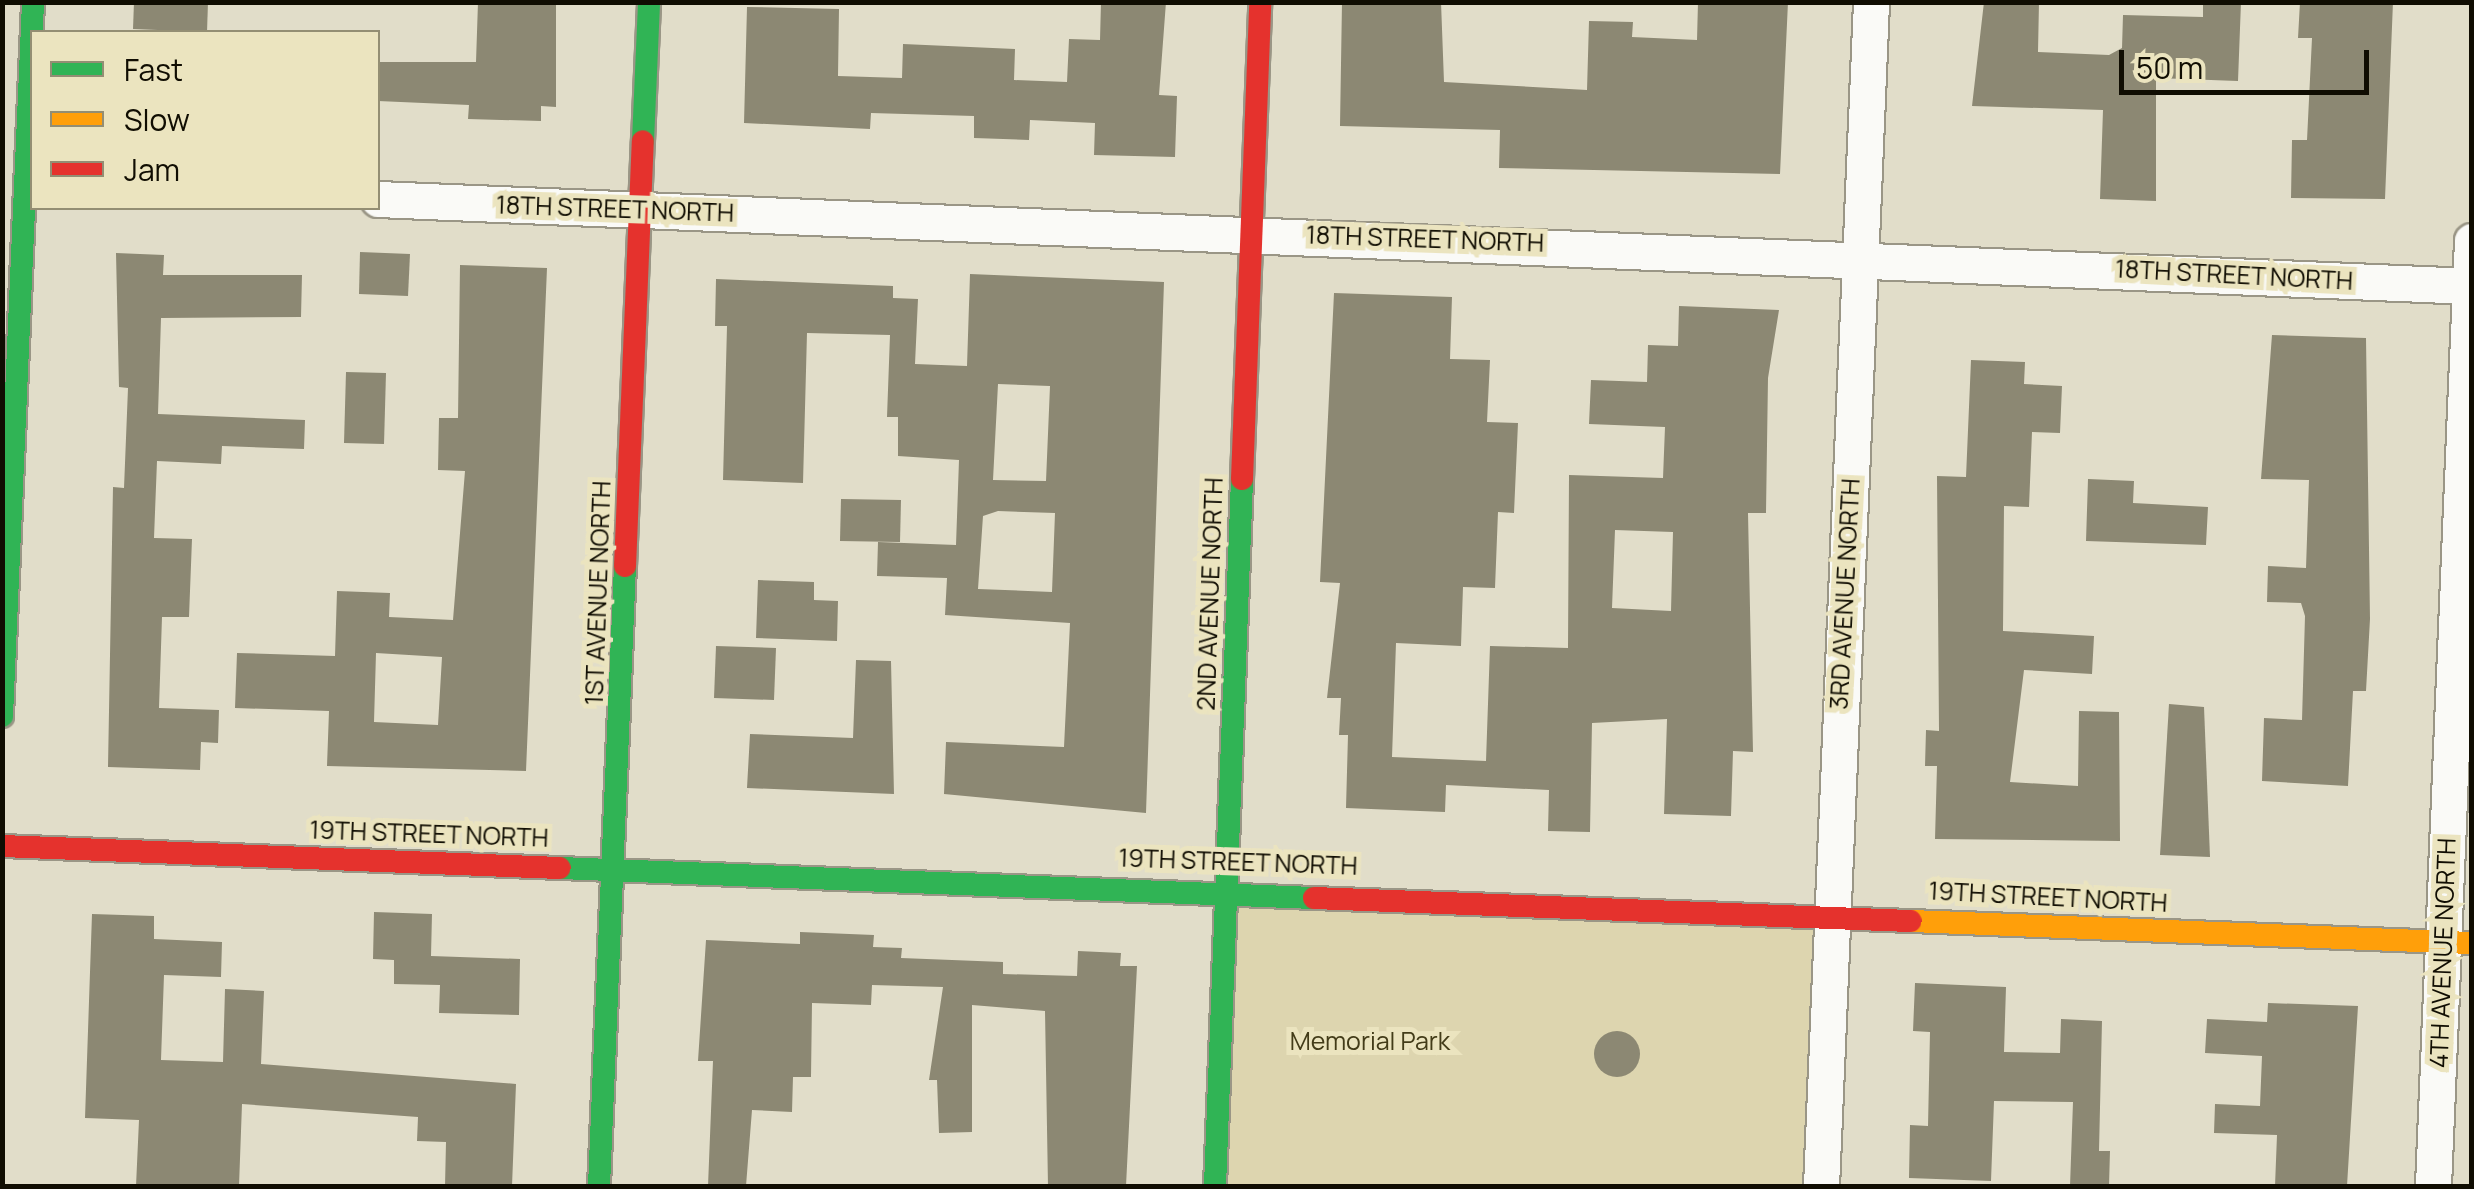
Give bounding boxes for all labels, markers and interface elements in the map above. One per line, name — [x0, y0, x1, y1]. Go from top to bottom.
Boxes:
legend — [30, 30, 380, 210]
scale bar — [2124, 30, 2374, 92]
text: 50 m — [2136, 47, 2203, 88]
text: Fast — [124, 49, 183, 90]
text: Slow — [124, 99, 190, 140]
text: Jam — [124, 149, 180, 190]
street label: 18TH STREET NORTH — [495, 190, 735, 228]
street label: 18TH STREET NORTH — [1305, 220, 1545, 258]
street label: 18TH STREET NORTH — [2114, 254, 2354, 296]
street label: 2ND AVENUE NORTH — [1191, 477, 1229, 711]
street label: 3RD AVENUE NORTH — [1824, 478, 1866, 710]
street label: 1ST AVENUE NORTH — [579, 480, 617, 706]
street label: 19TH STREET NORTH — [309, 815, 549, 853]
street label: 4TH AVENUE NORTH — [2424, 837, 2462, 1069]
street label: 19TH STREET NORTH — [1118, 843, 1358, 881]
street label: 19TH STREET NORTH — [1927, 876, 2169, 918]
park label: Memorial Park — [1290, 1026, 1450, 1056]

